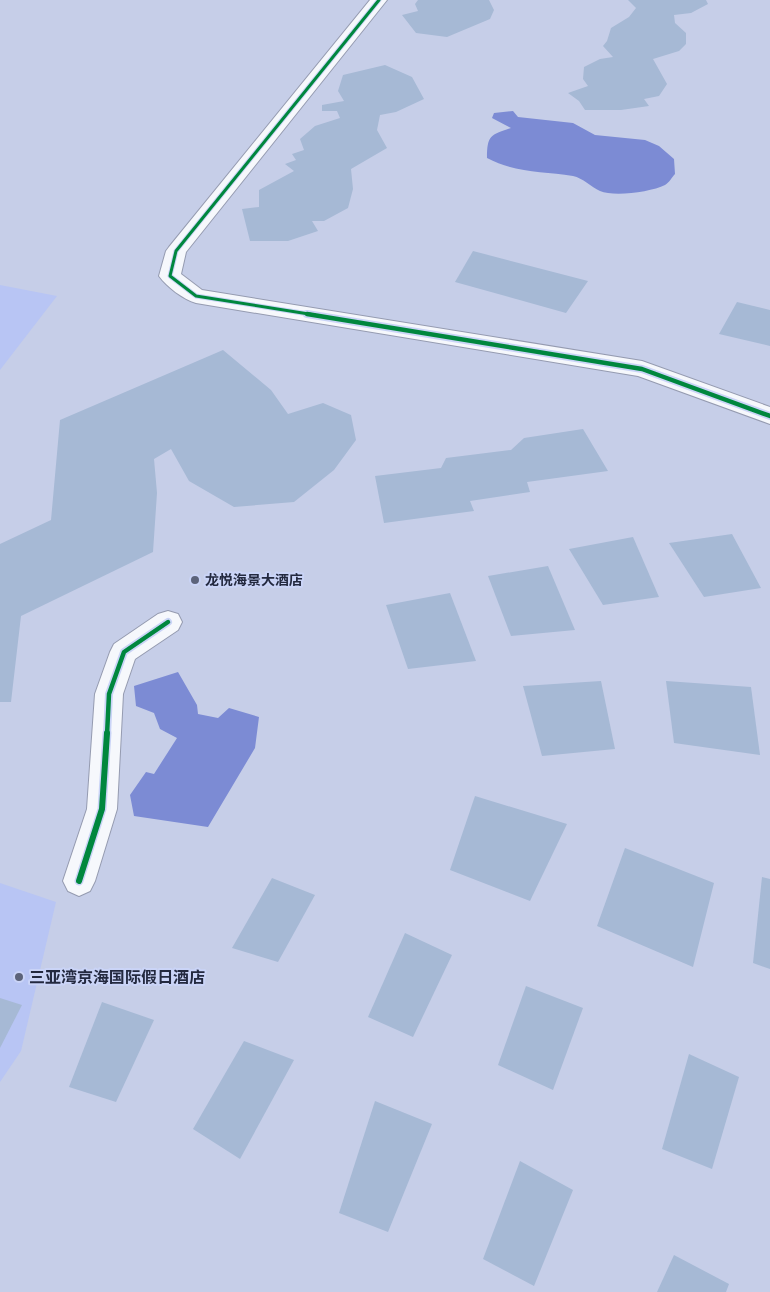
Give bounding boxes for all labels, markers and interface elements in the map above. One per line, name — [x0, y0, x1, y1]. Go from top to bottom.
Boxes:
place label: 龙悦海景大酒店 — [205, 572, 303, 589]
marker: 龙悦海景大酒店 — [189, 574, 201, 586]
place label: 三亚湾京海国际假日酒店 — [29, 968, 205, 987]
marker: 三亚湾京海国际假日酒店 — [13, 971, 25, 983]

